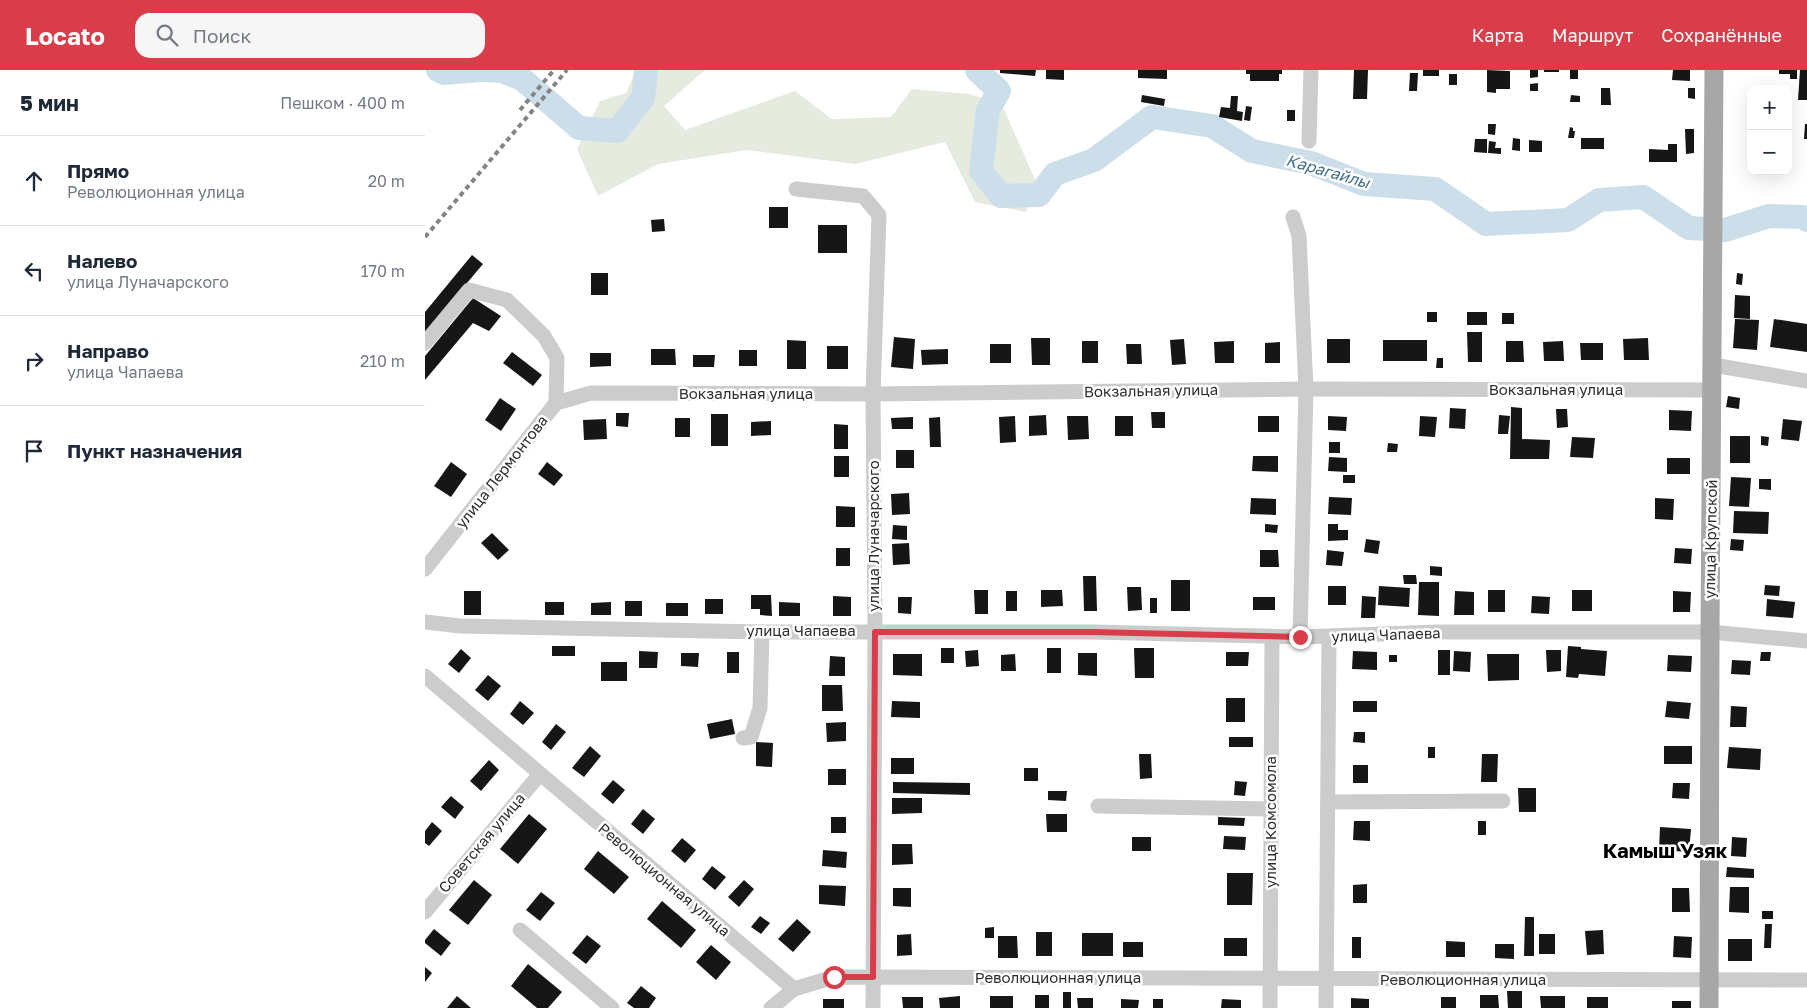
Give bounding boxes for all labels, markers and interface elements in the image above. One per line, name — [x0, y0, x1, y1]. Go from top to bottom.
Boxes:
search box — [135, 13, 485, 58]
text: Locato — [25, 21, 105, 50]
icon: search — [153, 21, 181, 49]
text: Поиск — [193, 24, 251, 47]
text: Карта — [1472, 24, 1524, 46]
text: Маршрут — [1552, 24, 1633, 46]
text: Сохранённые — [1661, 24, 1782, 46]
map controls — [1747, 85, 1792, 175]
button: + — [1747, 85, 1792, 130]
text: 5 мин — [20, 90, 79, 116]
text: Пешком · 400 m — [280, 93, 405, 113]
button: − — [1747, 130, 1792, 175]
water label: Карагайлы — [1284, 150, 1373, 193]
text: Прямо — [67, 159, 129, 182]
icon: ahead — [20, 167, 48, 195]
text: 20 m — [368, 171, 405, 191]
text: Революционная улица — [67, 182, 245, 202]
text: Налево — [67, 249, 137, 272]
icon: left — [20, 257, 48, 285]
text: 170 m — [361, 261, 405, 281]
text: улица Луначарского — [67, 272, 229, 292]
text: Направо — [67, 339, 149, 362]
icon: right — [20, 347, 48, 375]
text: 210 m — [360, 351, 405, 371]
text: улица Чапаева — [67, 362, 184, 382]
street label: Вокзальная улица — [1084, 380, 1218, 400]
street label: Вокзальная улица — [1489, 380, 1623, 398]
street label: Вокзальная улица — [679, 384, 813, 402]
street label: улица Лермонтова — [451, 411, 551, 531]
icon: arrive — [20, 437, 48, 465]
text: Пункт назначения — [67, 439, 242, 462]
street label: улица Луначарского — [864, 460, 882, 612]
street label: улица Крупской — [1700, 479, 1720, 599]
street label: улица Чапаева — [746, 621, 856, 639]
street label: улица Чапаева — [1331, 623, 1441, 645]
route end — [1289, 626, 1312, 649]
street label: улица Комсомола — [1261, 756, 1279, 888]
street label: Советская улица — [434, 789, 528, 896]
street label: Революционная улица — [595, 819, 734, 940]
district label: Камыш Узяк — [1603, 838, 1728, 862]
route start — [823, 966, 846, 989]
street label: Революционная улица — [975, 968, 1141, 986]
street label: Революционная улица — [1380, 970, 1546, 988]

